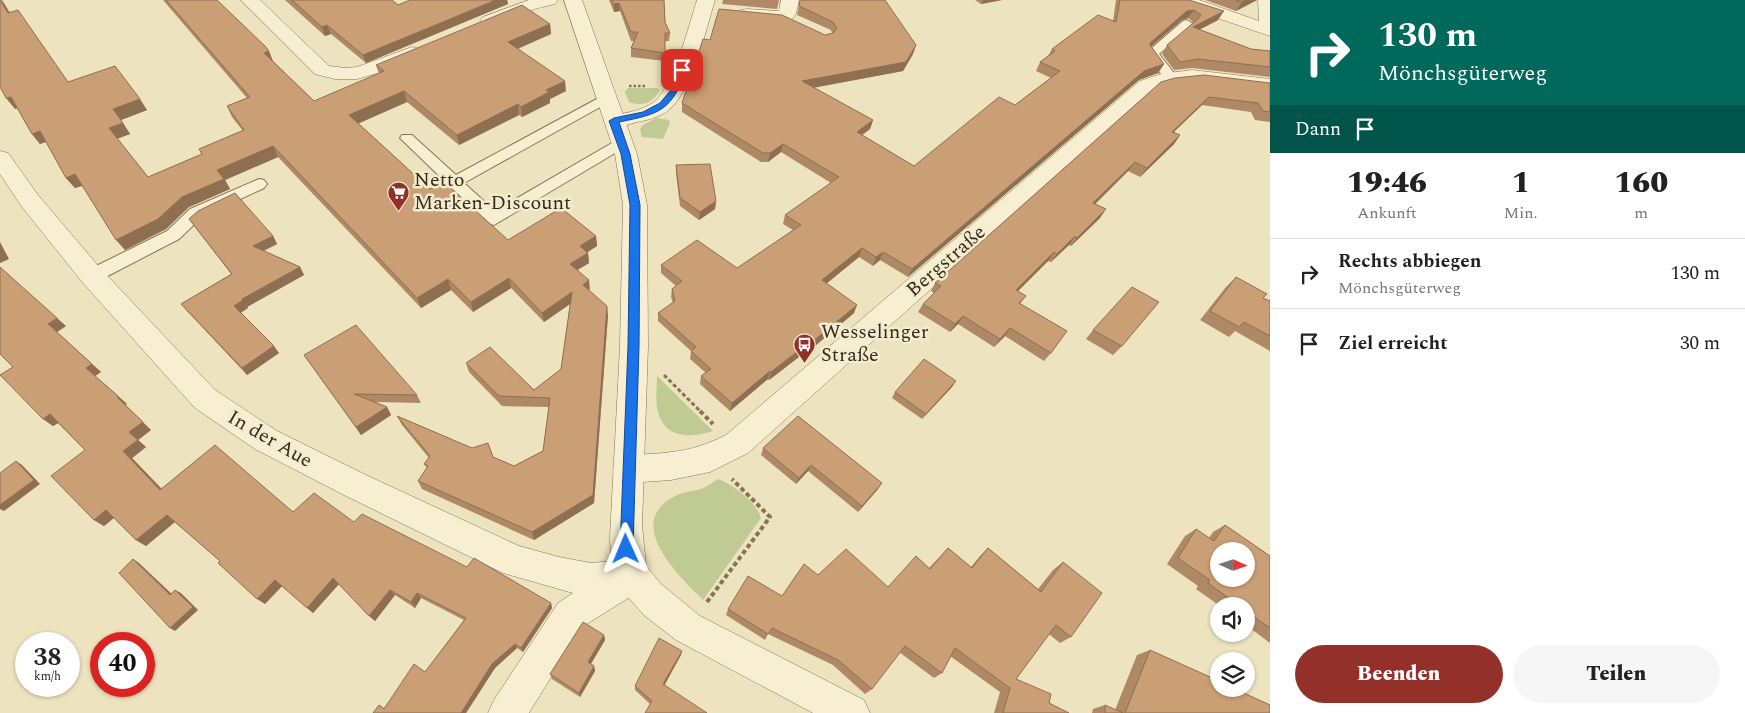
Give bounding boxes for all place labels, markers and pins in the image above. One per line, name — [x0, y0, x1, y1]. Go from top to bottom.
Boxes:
pin — [661, 49, 703, 91]
place label: Netto Marken-Discount — [414, 165, 571, 218]
supermarket icon: Netto Marken-Discount — [386, 180, 410, 211]
place label: Wesselinger Straße — [821, 317, 929, 370]
bus stop icon: Wesselinger Straße — [793, 332, 817, 363]

